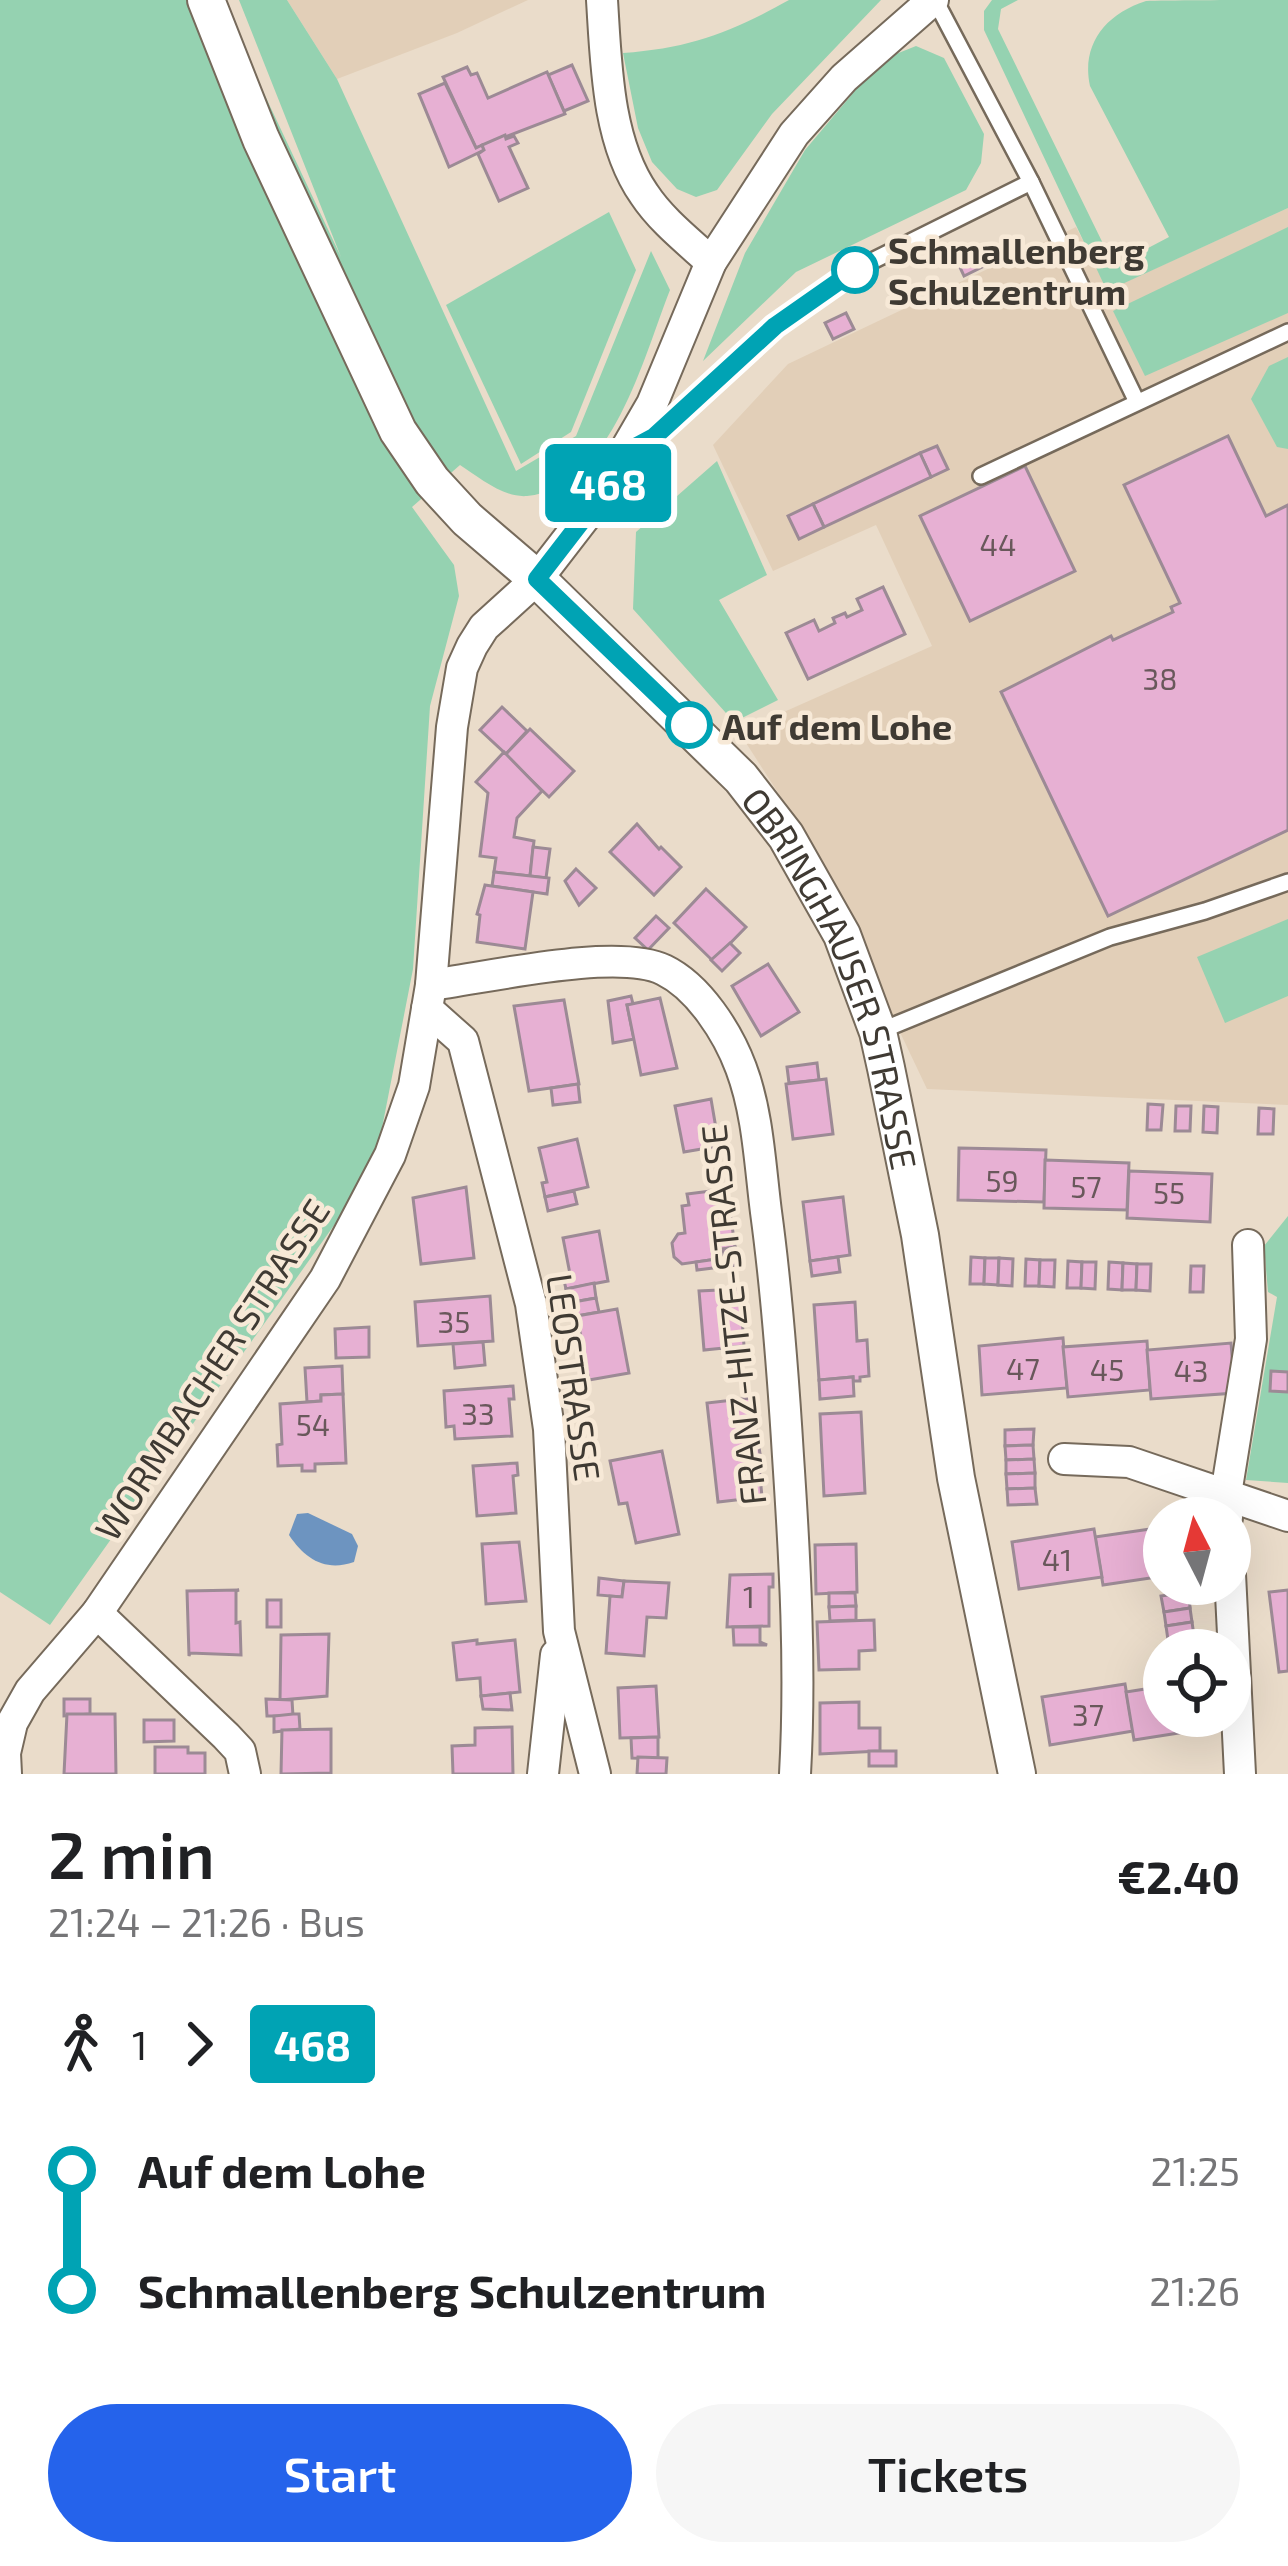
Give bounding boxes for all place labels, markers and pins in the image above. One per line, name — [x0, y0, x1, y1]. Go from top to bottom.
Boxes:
place label: Schmallenberg Schulzentrum — [888, 228, 1145, 312]
marker: Schmallenberg Schulzentrum — [833, 248, 877, 292]
marker: Auf dem Lohe — [667, 703, 711, 747]
place label: Auf dem Lohe — [722, 704, 952, 747]

